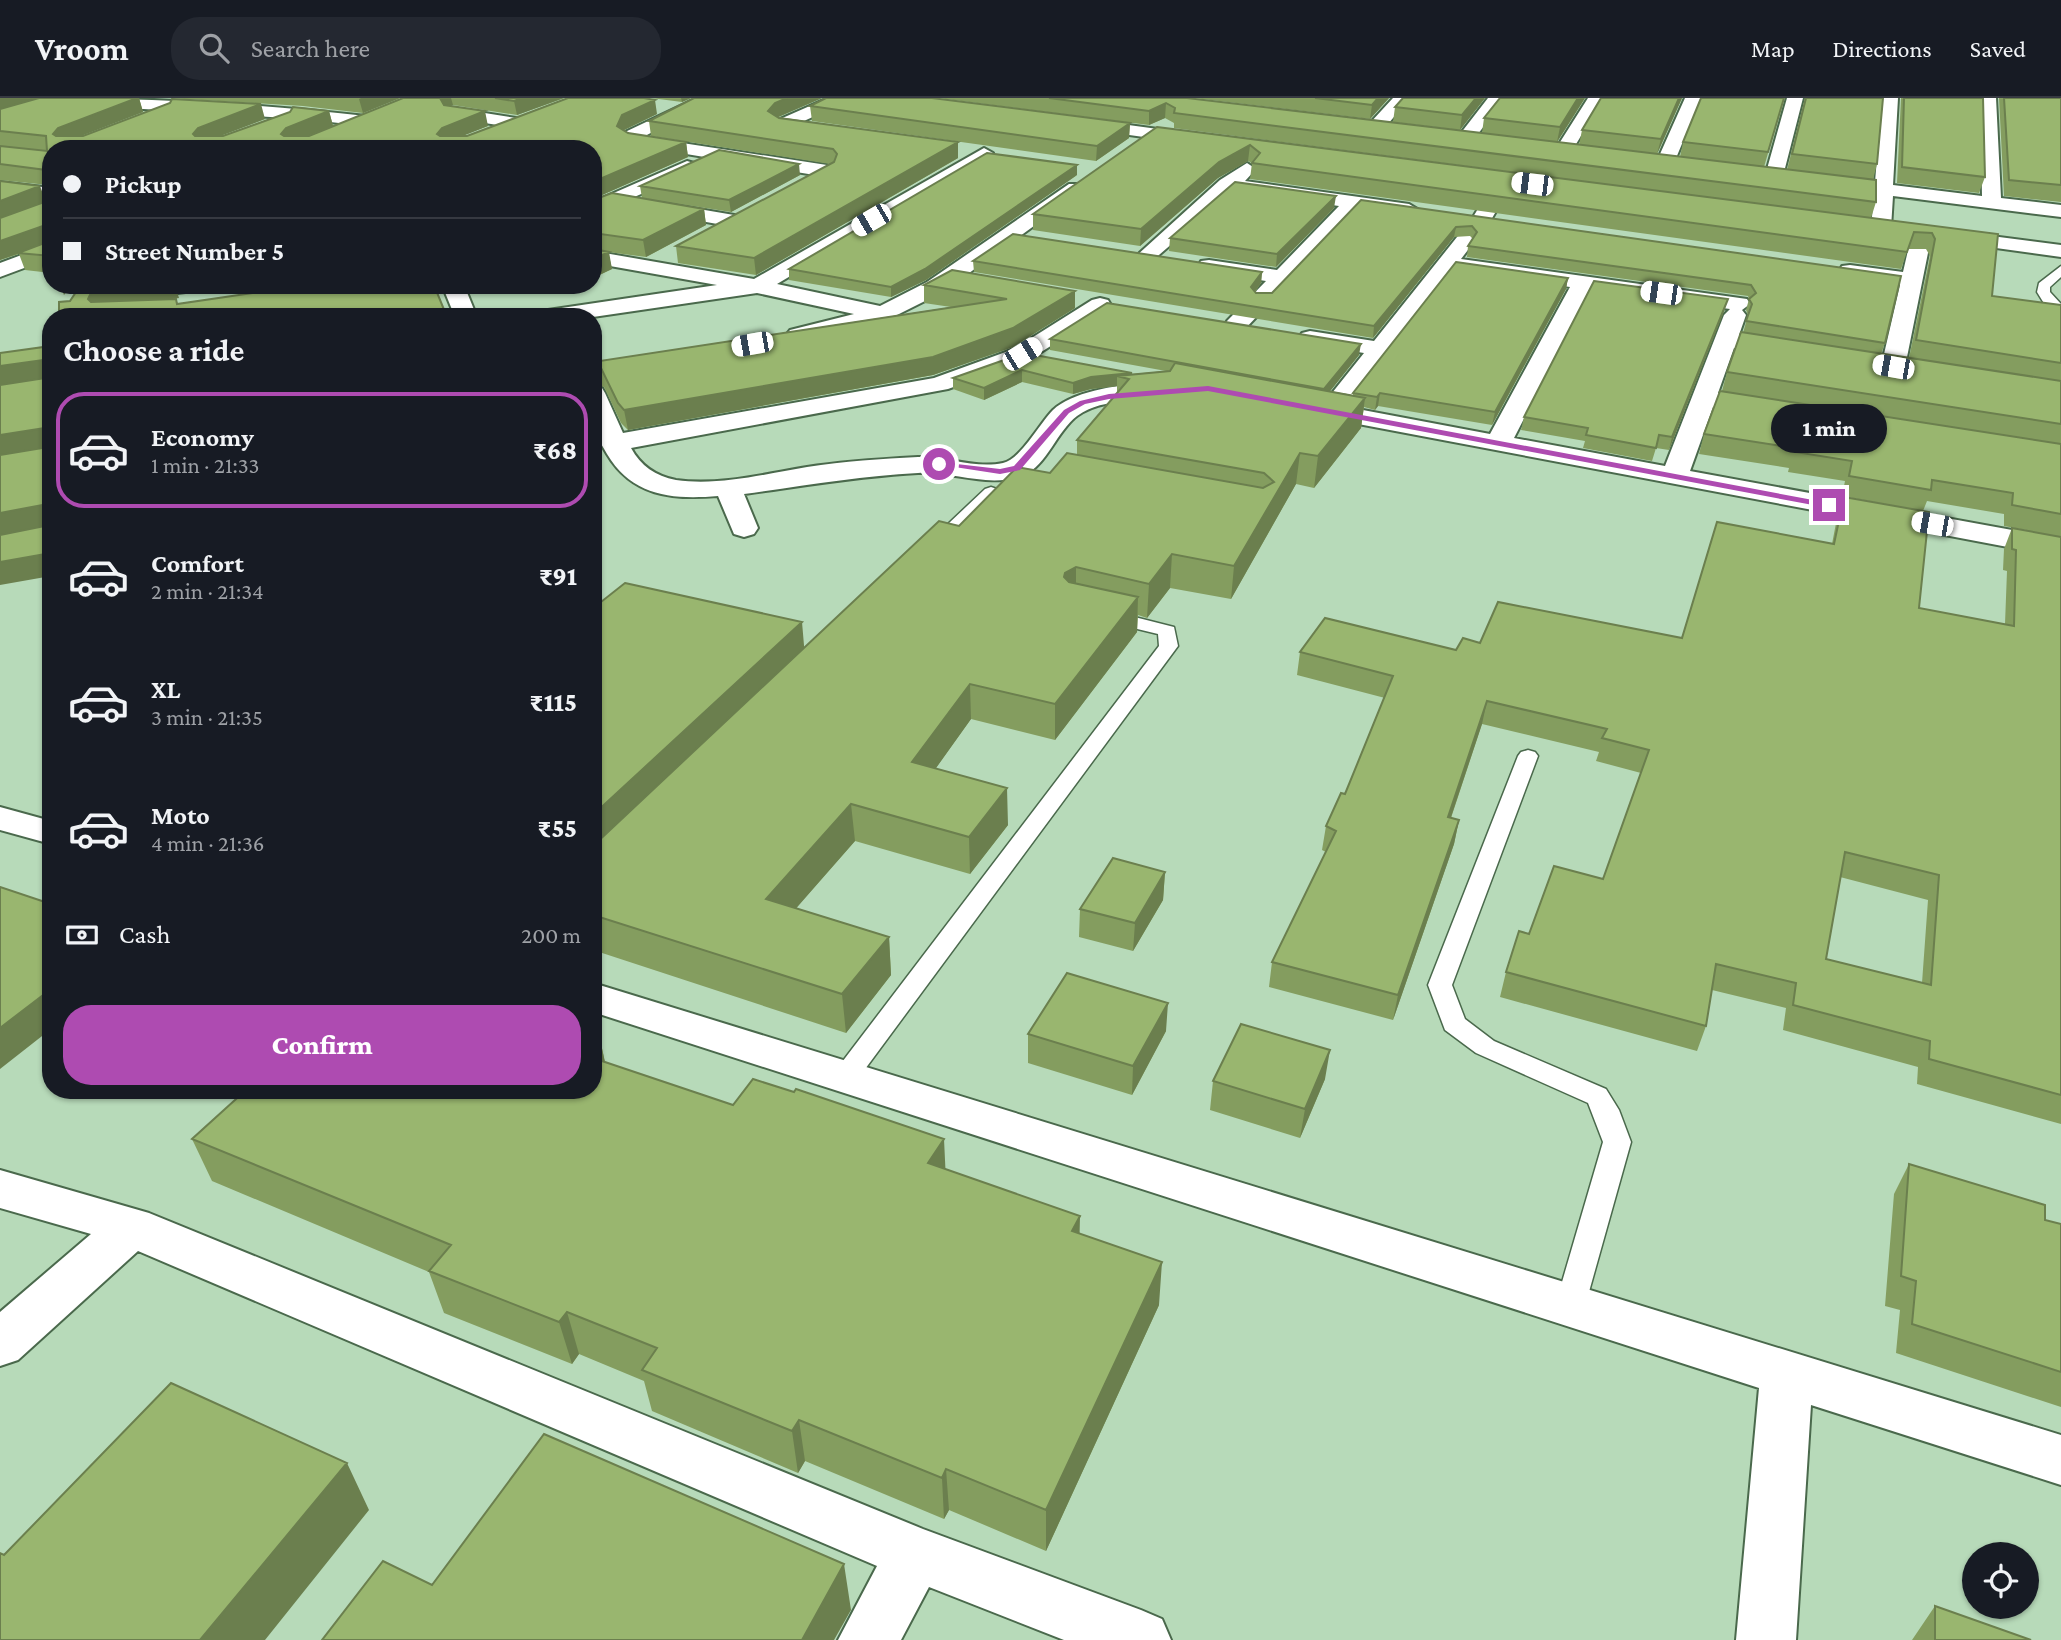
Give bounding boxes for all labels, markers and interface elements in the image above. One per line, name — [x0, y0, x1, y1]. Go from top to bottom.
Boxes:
search box — [171, 17, 661, 80]
icon: search — [195, 29, 233, 67]
text: Vroom — [35, 30, 129, 67]
text: Search here — [251, 34, 370, 63]
text: Map — [1751, 35, 1795, 62]
text: Directions — [1833, 35, 1932, 62]
text: Saved — [1970, 35, 2026, 62]
text: Pickup — [105, 170, 182, 199]
car — [1510, 171, 1555, 197]
car — [848, 200, 895, 240]
text: Street Number 5 — [105, 237, 284, 266]
car — [1639, 280, 1684, 306]
car — [730, 330, 775, 358]
text: Choose a ride — [63, 332, 244, 368]
car — [999, 334, 1046, 374]
car — [1871, 353, 1916, 381]
callout: 1 min — [1771, 404, 1887, 452]
text: 1 min — [1802, 415, 1856, 441]
icon: car — [67, 419, 130, 482]
text: Economy — [151, 423, 254, 452]
text: ₹68 — [533, 436, 577, 465]
route start — [923, 448, 955, 480]
text: 1 min · 21:33 — [151, 452, 260, 478]
route end — [1813, 489, 1845, 521]
car — [1910, 510, 1955, 538]
icon: car — [67, 545, 130, 608]
text: Comfort — [151, 549, 244, 578]
text: ₹91 — [539, 562, 577, 591]
text: 2 min · 21:34 — [151, 578, 264, 604]
icon: car — [67, 671, 130, 734]
text: XL — [151, 675, 180, 704]
text: ₹115 — [530, 688, 577, 717]
text: 3 min · 21:35 — [151, 704, 263, 730]
icon: car — [67, 797, 130, 860]
text: Moto — [151, 801, 210, 830]
text: ₹55 — [537, 814, 577, 843]
text: 4 min · 21:36 — [151, 830, 265, 856]
icon: cash — [63, 916, 101, 954]
text: Cash — [119, 920, 170, 949]
text: 200 m — [521, 922, 581, 948]
button: Confirm — [63, 1005, 581, 1085]
map controls — [1962, 1542, 2039, 1619]
button: locate — [1962, 1542, 2039, 1619]

